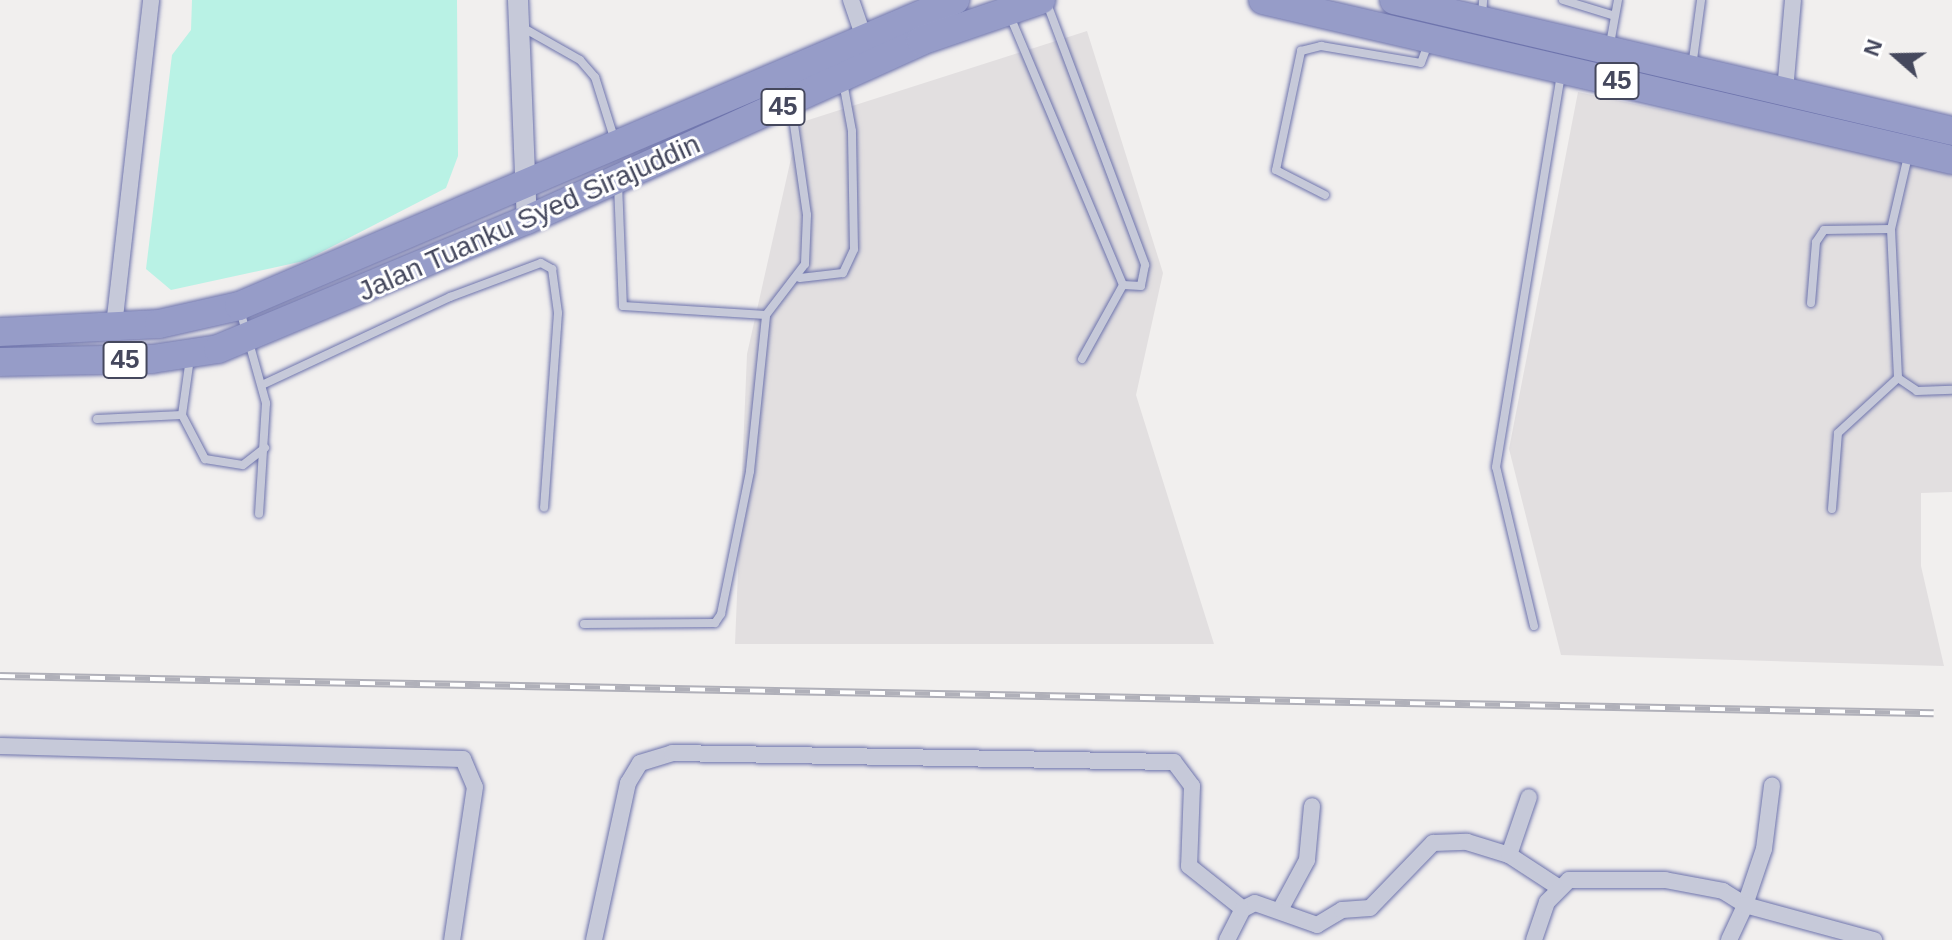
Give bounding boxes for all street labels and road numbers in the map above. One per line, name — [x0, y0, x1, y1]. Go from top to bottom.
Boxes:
road number: 45 — [1593, 59, 1641, 103]
road number: 45 — [759, 85, 807, 129]
street label: Jalan Tuanku Syed Sirajuddin — [353, 127, 705, 309]
road number: 45 — [101, 338, 149, 382]

